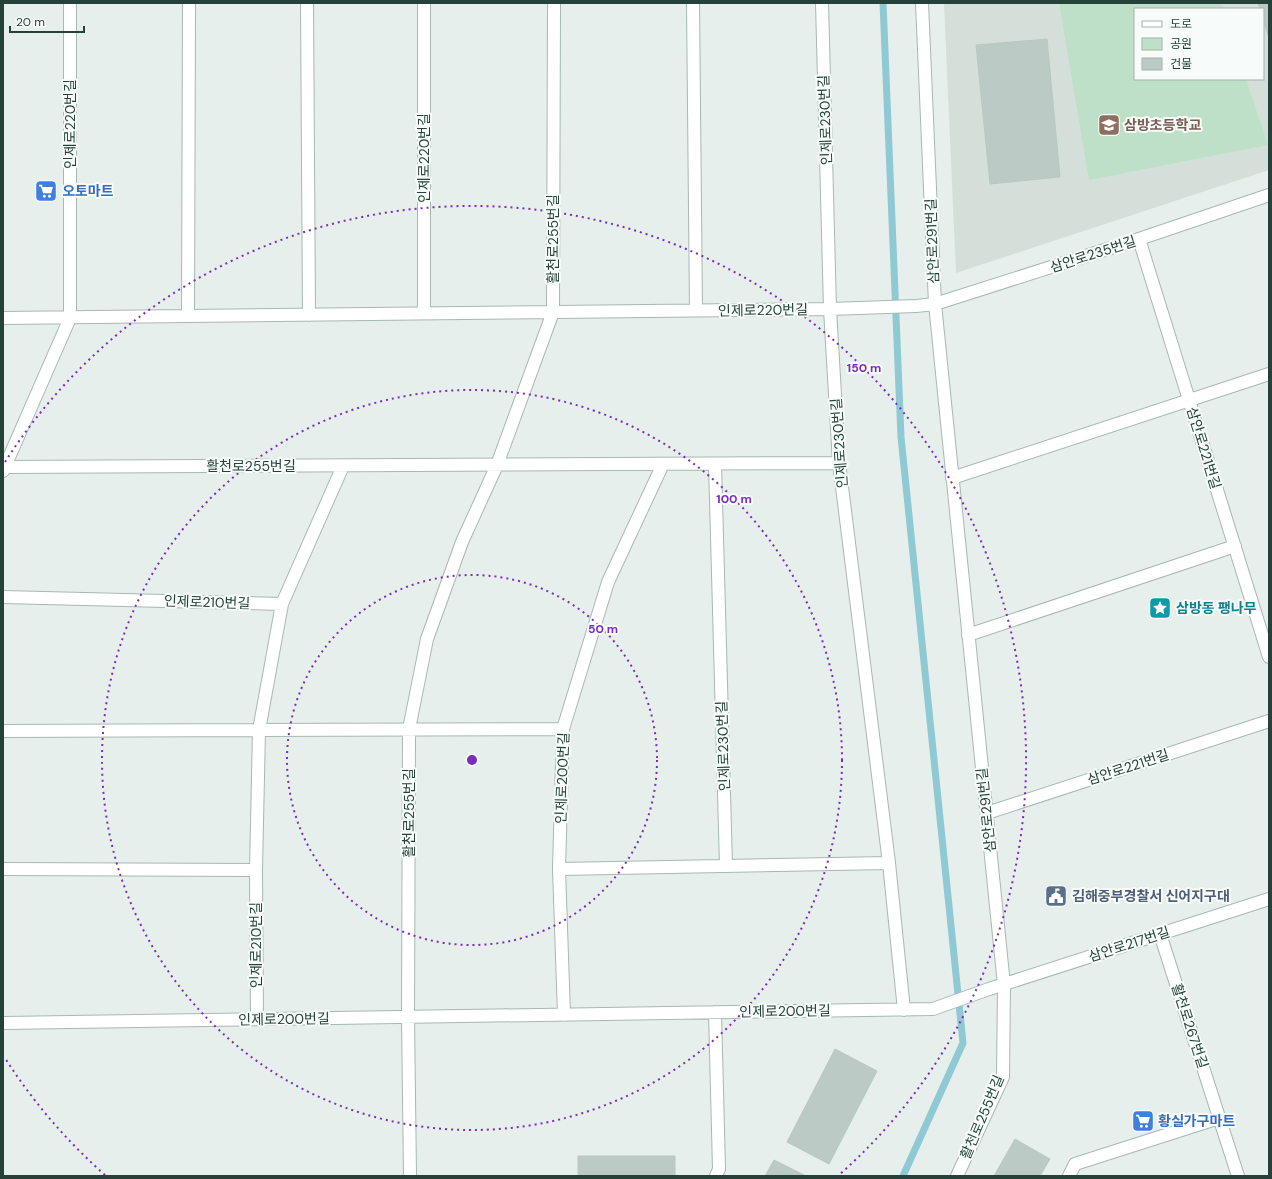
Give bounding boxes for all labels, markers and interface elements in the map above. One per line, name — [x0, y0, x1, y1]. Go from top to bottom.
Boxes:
scale bar — [10, 8, 84, 34]
legend — [1134, 8, 1264, 80]
text: 20 m — [16, 14, 45, 30]
text: 도로 — [1170, 16, 1192, 32]
text: 공원 — [1170, 36, 1192, 52]
text: 건물 — [1170, 56, 1192, 72]
street label: 인제로230번길 — [814, 75, 836, 165]
street label: 인제로220번길 — [61, 79, 79, 169]
school or university icon: 삼방초등학교 — [1096, 112, 1122, 138]
street label: 인제로220번길 — [415, 113, 433, 203]
place label: 삼방초등학교 — [1124, 116, 1201, 134]
supermarket icon: 오토마트 — [33, 178, 59, 204]
place label: 오토마트 — [62, 182, 114, 200]
street label: 활천로255번길 — [544, 194, 562, 284]
street label: 삼안로291번길 — [922, 198, 942, 284]
street label: 삼안로235번길 — [1048, 232, 1138, 276]
street label: 인제로220번길 — [718, 300, 808, 320]
text: 150 m — [847, 360, 881, 376]
street label: 인제로230번길 — [827, 397, 851, 489]
street label: 삼안로221번길 — [1183, 405, 1225, 491]
street label: 활천로255번길 — [206, 457, 296, 475]
text: 100 m — [716, 491, 752, 507]
street label: 인제로210번길 — [164, 591, 250, 613]
place icon: 삼방동 팽나무 — [1147, 595, 1173, 621]
place label: 삼방동 팽나무 — [1176, 599, 1257, 617]
text: 50 m — [588, 621, 618, 637]
street label: 인제로230번길 — [712, 701, 734, 791]
street label: 인제로200번길 — [551, 732, 573, 824]
street label: 삼안로221번길 — [1085, 745, 1171, 789]
centre of rings — [465, 753, 479, 767]
street label: 삼안로291번길 — [973, 767, 999, 853]
street label: 활천로255번길 — [400, 768, 418, 858]
public building icon: 김해중부경찰서 신어지구대 — [1043, 883, 1069, 909]
place label: 김해중부경찰서 신어지구대 — [1072, 887, 1230, 905]
street label: 인제로210번길 — [247, 902, 265, 988]
street label: 삼안로217번길 — [1086, 922, 1172, 966]
street label: 활천로267번길 — [1168, 981, 1212, 1071]
street label: 인제로200번길 — [739, 1001, 831, 1021]
street label: 인제로200번길 — [238, 1009, 330, 1029]
street label: 활천로255번길 — [956, 1072, 1008, 1162]
supermarket icon: 황실가구마트 — [1130, 1108, 1156, 1134]
place label: 황실가구마트 — [1158, 1112, 1235, 1130]

